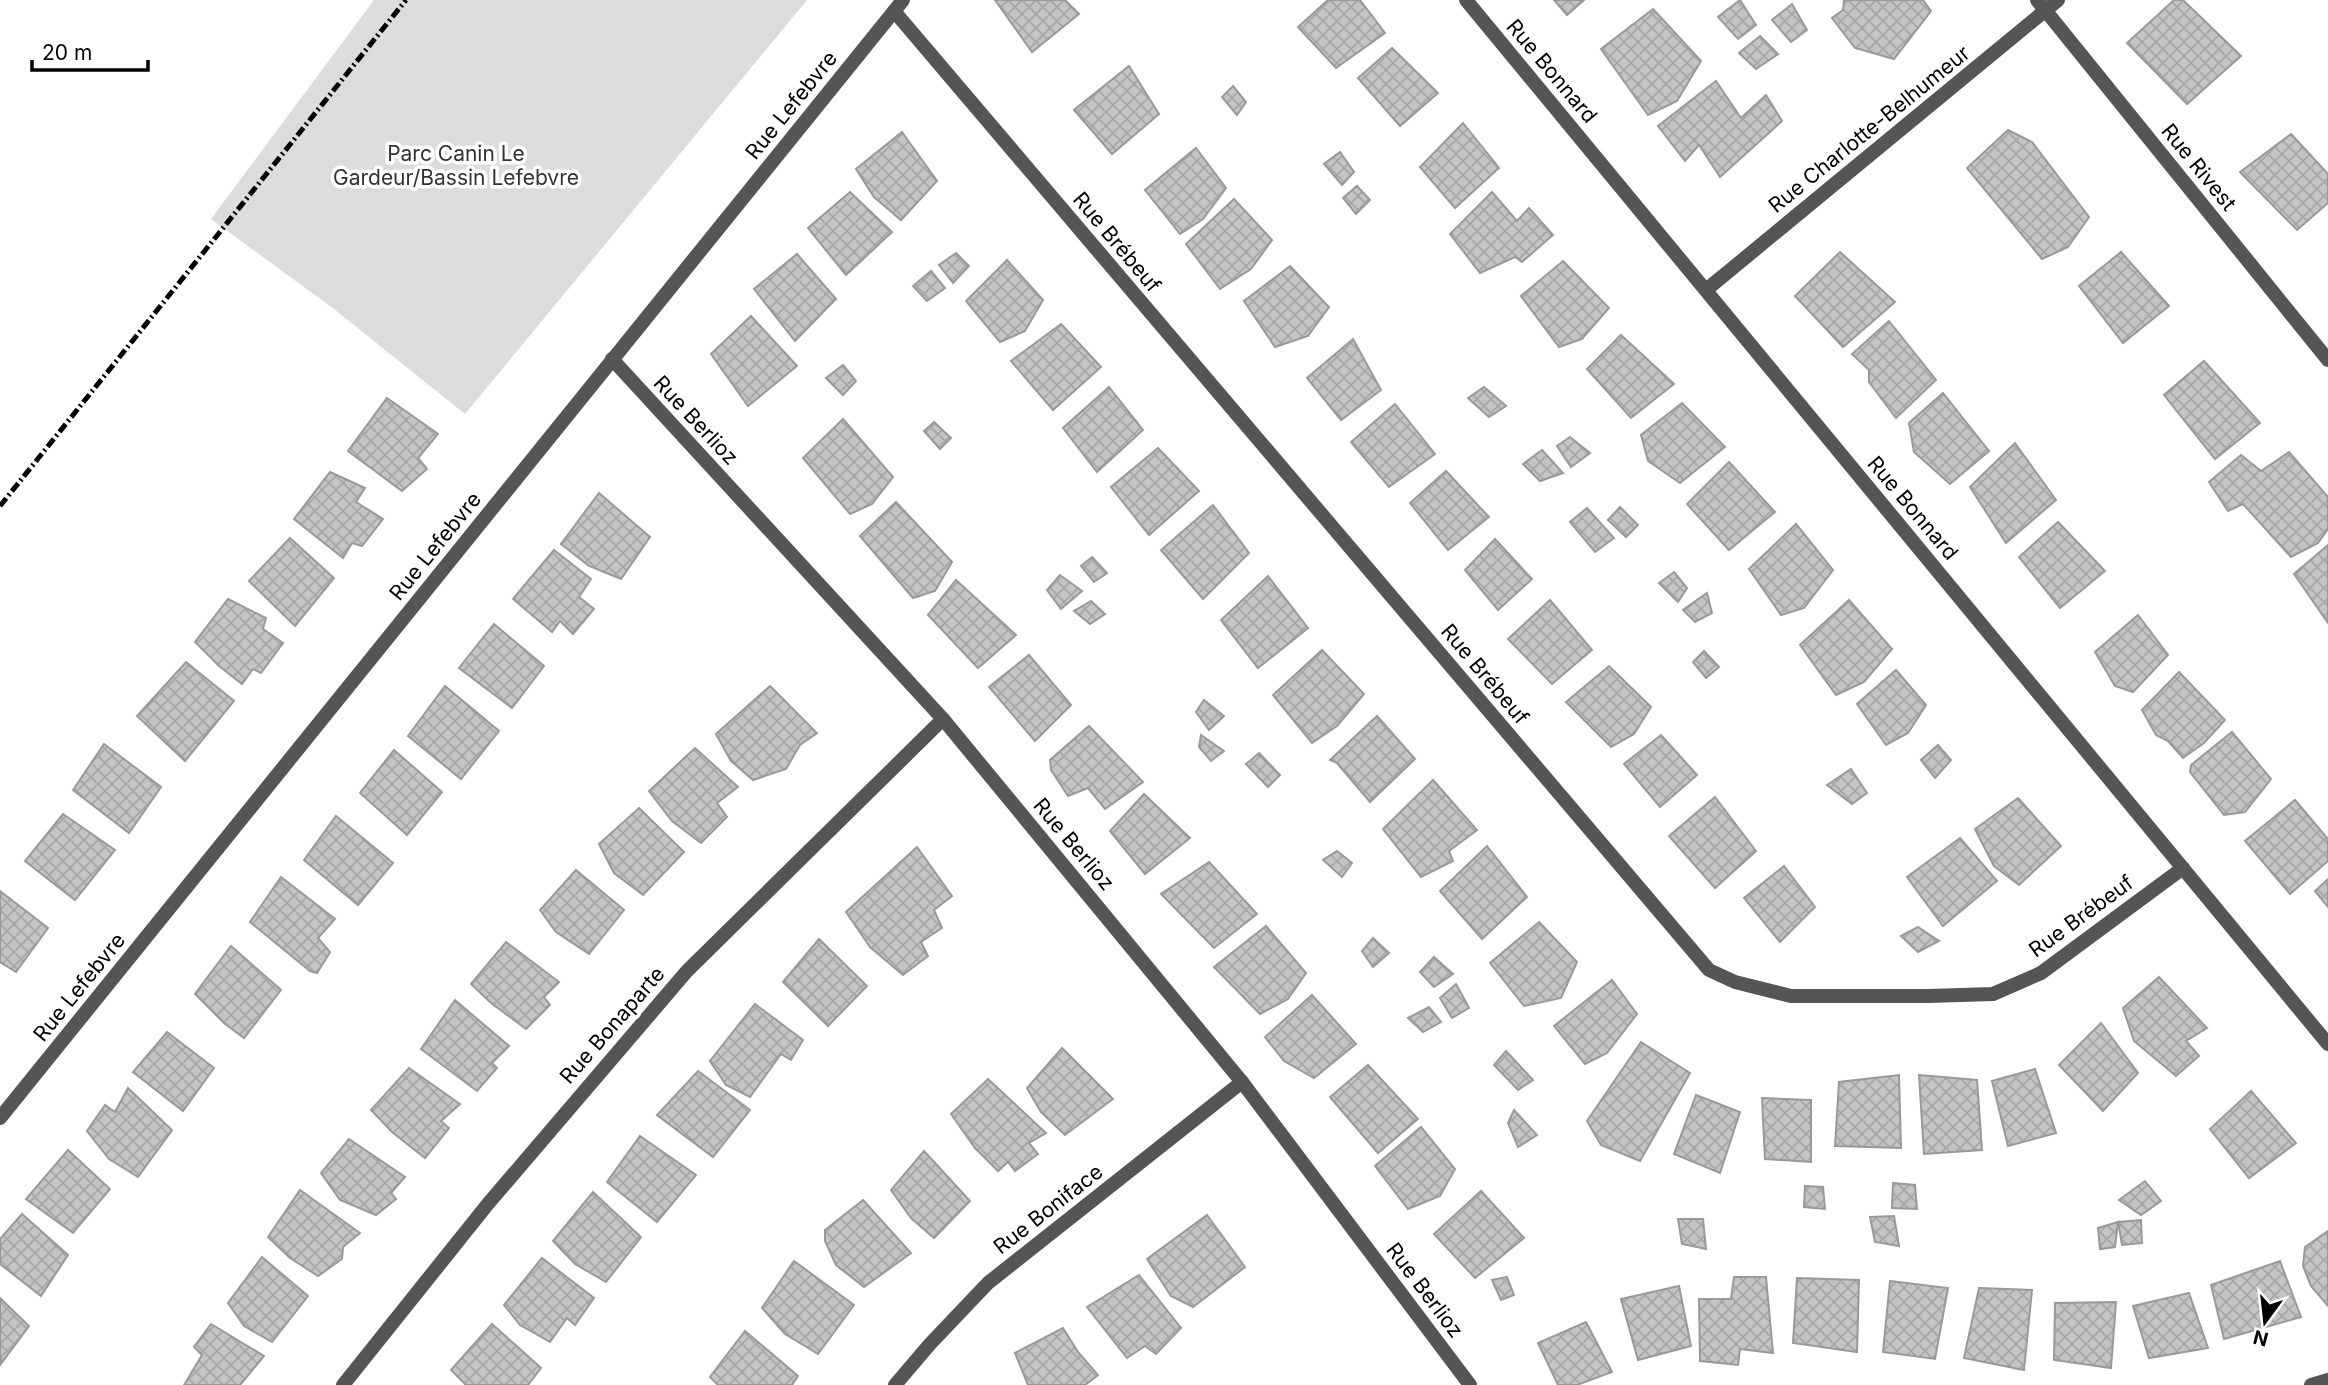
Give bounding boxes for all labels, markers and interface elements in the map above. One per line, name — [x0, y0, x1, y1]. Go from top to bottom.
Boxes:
street label: Rue Bonnard — [1501, 14, 1603, 128]
scale bar — [32, 28, 147, 72]
text: 20 m — [42, 40, 92, 65]
street label: Rue Charlotte-Belhumeur — [1763, 40, 1975, 218]
street label: Rue Lefebvre — [740, 46, 842, 164]
street label: Rue Rivest — [2156, 119, 2242, 215]
park label: Parc Canin Le Gardeur/Bassin Lefebvre — [333, 141, 579, 190]
street label: Rue Brébeuf — [1068, 187, 1166, 297]
street label: Rue Berlioz — [649, 370, 743, 470]
street label: Rue Bonnard — [1862, 451, 1964, 565]
street label: Rue Lefebvre — [384, 487, 486, 605]
street label: Rue Brébeuf — [1436, 619, 1534, 729]
street label: Rue Berlioz — [1028, 793, 1120, 895]
street label: Rue Brébeuf — [2024, 870, 2138, 962]
street label: Rue Lefebvre — [28, 928, 130, 1046]
street label: Rue Bonaparte — [554, 961, 670, 1089]
street label: Rue Boniface — [989, 1159, 1107, 1259]
street label: Rue Berlioz — [1381, 1238, 1469, 1342]
north arrow — [2230, 1287, 2300, 1357]
text: N — [2251, 1325, 2271, 1351]

